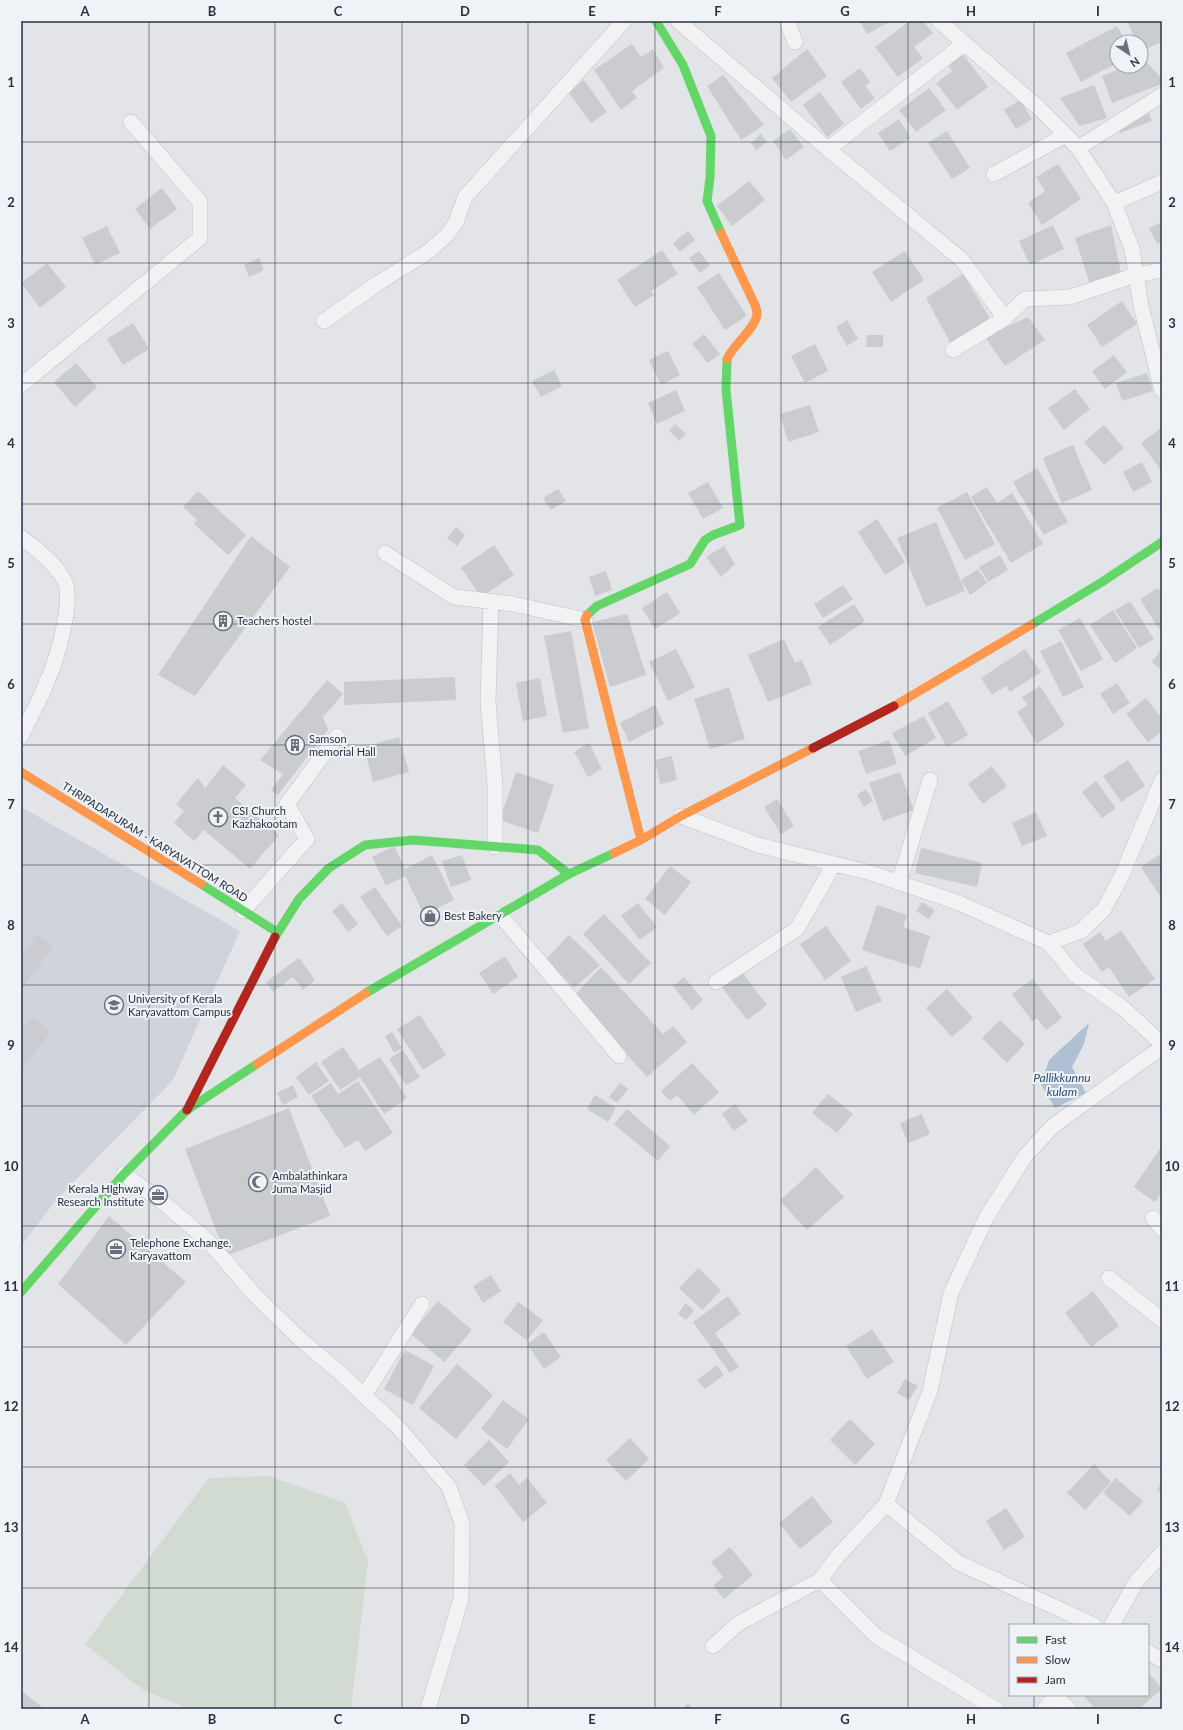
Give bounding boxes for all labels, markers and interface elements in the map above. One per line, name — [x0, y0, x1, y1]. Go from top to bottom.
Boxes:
text: A — [79, 3, 90, 19]
text: B — [208, 3, 217, 19]
text: C — [334, 3, 343, 19]
text: D — [460, 3, 470, 19]
text: E — [588, 3, 596, 19]
text: F — [714, 3, 722, 19]
text: G — [840, 3, 850, 19]
text: H — [966, 3, 976, 19]
text: I — [1096, 3, 1100, 19]
north arrow — [1109, 34, 1149, 74]
text: N — [1128, 55, 1142, 70]
text: 1 — [7, 74, 15, 90]
text: 1 — [1168, 74, 1176, 90]
text: 2 — [7, 194, 15, 210]
text: 2 — [1168, 194, 1176, 210]
text: 3 — [7, 315, 15, 331]
text: 3 — [1168, 315, 1176, 331]
text: 4 — [7, 435, 15, 451]
text: 4 — [1168, 435, 1176, 451]
text: 5 — [7, 555, 15, 571]
text: 5 — [1168, 555, 1176, 571]
building icon: Teachers hostel — [212, 610, 234, 632]
place label: Teachers hostel — [237, 614, 312, 627]
text: 6 — [7, 676, 15, 692]
text: 6 — [1168, 676, 1176, 692]
place label: Samson memorial Hall — [309, 732, 376, 758]
building icon: Samson memorial Hall — [284, 734, 306, 756]
street label: THRIPADAPURAM - KARYAVATTOM ROAD — [60, 779, 250, 904]
text: 7 — [7, 796, 15, 812]
text: 7 — [1168, 796, 1176, 812]
place label: CSI Church Kazhakootam — [232, 804, 297, 830]
church icon: CSI Church Kazhakootam — [207, 806, 229, 828]
shop icon: Best Bakery — [419, 905, 441, 927]
place label: Best Bakery — [444, 909, 502, 922]
text: 8 — [7, 917, 15, 933]
text: 8 — [1168, 917, 1176, 933]
place label: University of Kerala Karyavattom Campus — [128, 992, 231, 1018]
school or university icon: University of Kerala Karyavattom Campus — [103, 994, 125, 1016]
text: 9 — [7, 1037, 15, 1053]
text: 9 — [1168, 1037, 1176, 1053]
water label: Pallikkunnu kulam — [1033, 1070, 1091, 1099]
text: 10 — [3, 1158, 19, 1174]
text: 10 — [1164, 1158, 1180, 1174]
place label: Ambalathinkara Juma Masjid — [272, 1169, 347, 1195]
mosque icon: Ambalathinkara Juma Masjid — [247, 1171, 269, 1193]
place label: Kerala HIghway Research Institute — [57, 1182, 144, 1208]
office icon: Kerala HIghway Research Institute — [147, 1184, 169, 1206]
place label: Telephone Exchange, Karyavattom — [130, 1236, 231, 1262]
office icon: Telephone Exchange, Karyavattom — [105, 1238, 127, 1260]
text: 11 — [3, 1278, 19, 1294]
text: 11 — [1164, 1278, 1180, 1294]
text: 12 — [3, 1398, 19, 1414]
text: 12 — [1164, 1398, 1180, 1414]
text: 13 — [3, 1519, 19, 1535]
text: 13 — [1164, 1519, 1180, 1535]
legend — [1009, 1624, 1149, 1696]
text: Fast — [1045, 1632, 1067, 1647]
text: 14 — [3, 1639, 19, 1655]
text: 14 — [1164, 1639, 1180, 1655]
text: Slow — [1045, 1652, 1071, 1667]
text: Jam — [1045, 1672, 1066, 1687]
text: A — [79, 1711, 90, 1727]
text: B — [208, 1711, 217, 1727]
text: C — [334, 1711, 343, 1727]
text: D — [460, 1711, 470, 1727]
text: E — [588, 1711, 596, 1727]
text: F — [714, 1711, 722, 1727]
text: G — [840, 1711, 850, 1727]
text: H — [966, 1711, 976, 1727]
text: I — [1096, 1711, 1100, 1727]

